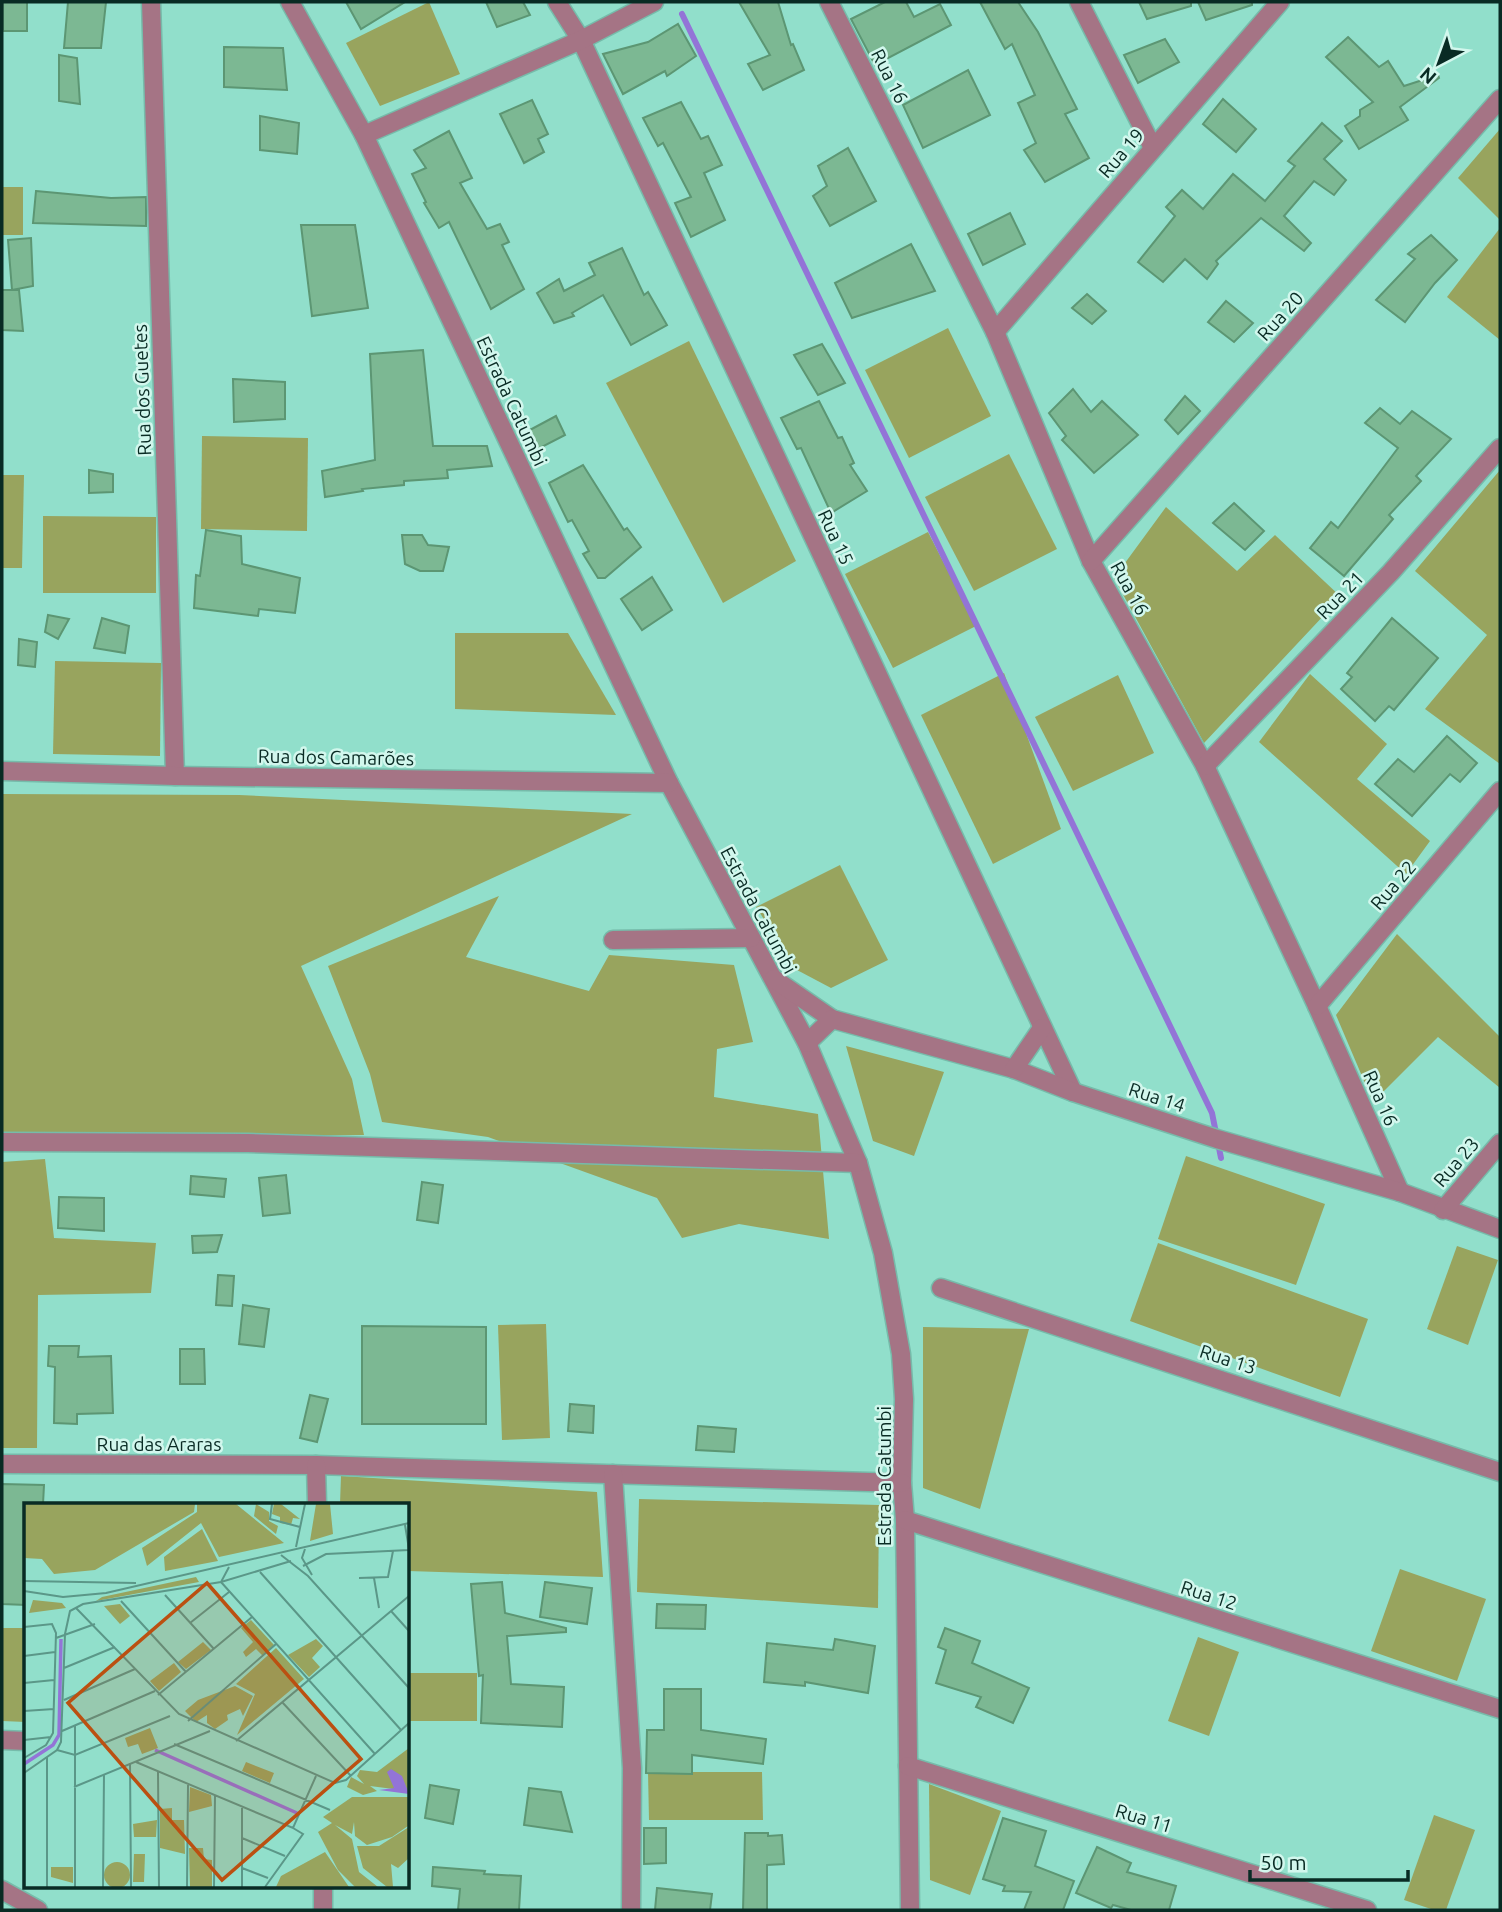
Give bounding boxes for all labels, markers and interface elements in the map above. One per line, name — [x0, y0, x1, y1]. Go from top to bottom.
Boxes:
north arrow — [1404, 28, 1474, 98]
street label: Rua 16 — [867, 45, 913, 107]
text: N — [1415, 63, 1440, 89]
street label: Rua 19 — [1094, 124, 1148, 182]
street label: Rua 20 — [1252, 287, 1308, 345]
street label: Rua dos Guetes — [129, 324, 155, 456]
street label: Estrada Catumbi — [472, 333, 552, 469]
street label: Rua 15 — [814, 506, 858, 568]
street label: Rua 16 — [1106, 557, 1154, 619]
street label: Rua 21 — [1312, 566, 1368, 624]
street label: Rua dos Camarões — [258, 745, 414, 769]
street label: Estrada Catumbi — [716, 843, 802, 977]
street label: Rua 22 — [1366, 856, 1420, 914]
street label: Rua 16 — [1359, 1067, 1403, 1129]
street label: Rua 14 — [1126, 1078, 1188, 1116]
street label: Rua 23 — [1429, 1133, 1483, 1191]
street label: Rua 13 — [1197, 1340, 1259, 1378]
street label: Estrada Catumbi — [873, 1406, 895, 1546]
street label: Rua das Araras — [97, 1433, 221, 1455]
inset map — [24, 1503, 410, 1888]
street label: Rua 12 — [1178, 1576, 1240, 1614]
street label: Rua 11 — [1113, 1799, 1175, 1837]
scale bar — [1250, 1839, 1408, 1883]
text: 50 m — [1260, 1850, 1307, 1874]

